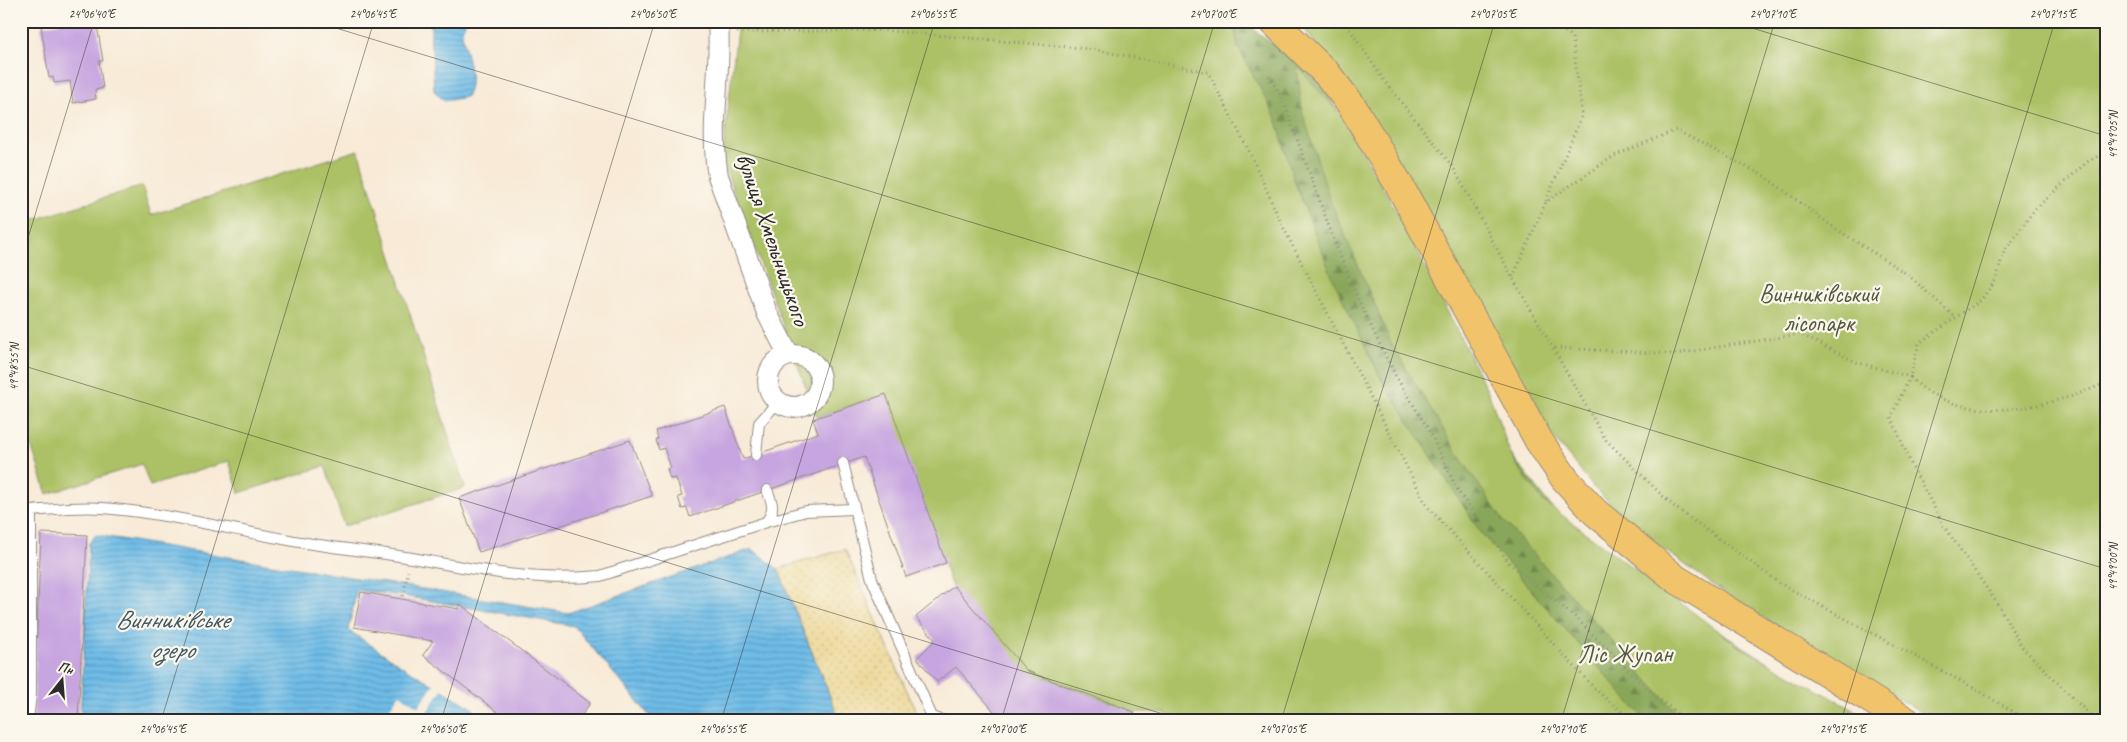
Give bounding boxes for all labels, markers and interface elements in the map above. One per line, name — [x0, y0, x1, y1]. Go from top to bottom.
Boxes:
text: 24°06'40"E — [69, 6, 117, 22]
text: 24°06'45"E — [350, 6, 398, 22]
text: 24°06'50"E — [630, 6, 678, 22]
text: 24°06'55"E — [910, 6, 958, 22]
text: 24°07'00"E — [1190, 6, 1238, 22]
text: 24°07'05"E — [1470, 6, 1518, 22]
text: 24°07'10"E — [1750, 6, 1798, 22]
text: 24°07'15"E — [2030, 6, 2078, 22]
text: 49°49'05"N — [2105, 110, 2121, 159]
street label: вулиця Хмельницького — [728, 149, 818, 331]
park label: Винниківський лісопарк — [1759, 278, 1881, 339]
text: 49°48'55"N — [6, 342, 22, 391]
text: 49°49'00"N — [2105, 542, 2121, 591]
water label: Винниківське озеро — [116, 603, 233, 666]
park label: Ліс Жупан — [1578, 638, 1674, 670]
north arrow — [38, 654, 88, 704]
text: Пн — [56, 658, 76, 679]
text: 24°06'45"E — [140, 721, 188, 737]
text: 24°06'50"E — [420, 721, 468, 737]
text: 24°06'55"E — [700, 721, 748, 737]
text: 24°07'00"E — [980, 721, 1028, 737]
text: 24°07'05"E — [1260, 721, 1308, 737]
text: 24°07'10"E — [1540, 721, 1588, 737]
text: 24°07'15"E — [1820, 721, 1868, 737]

